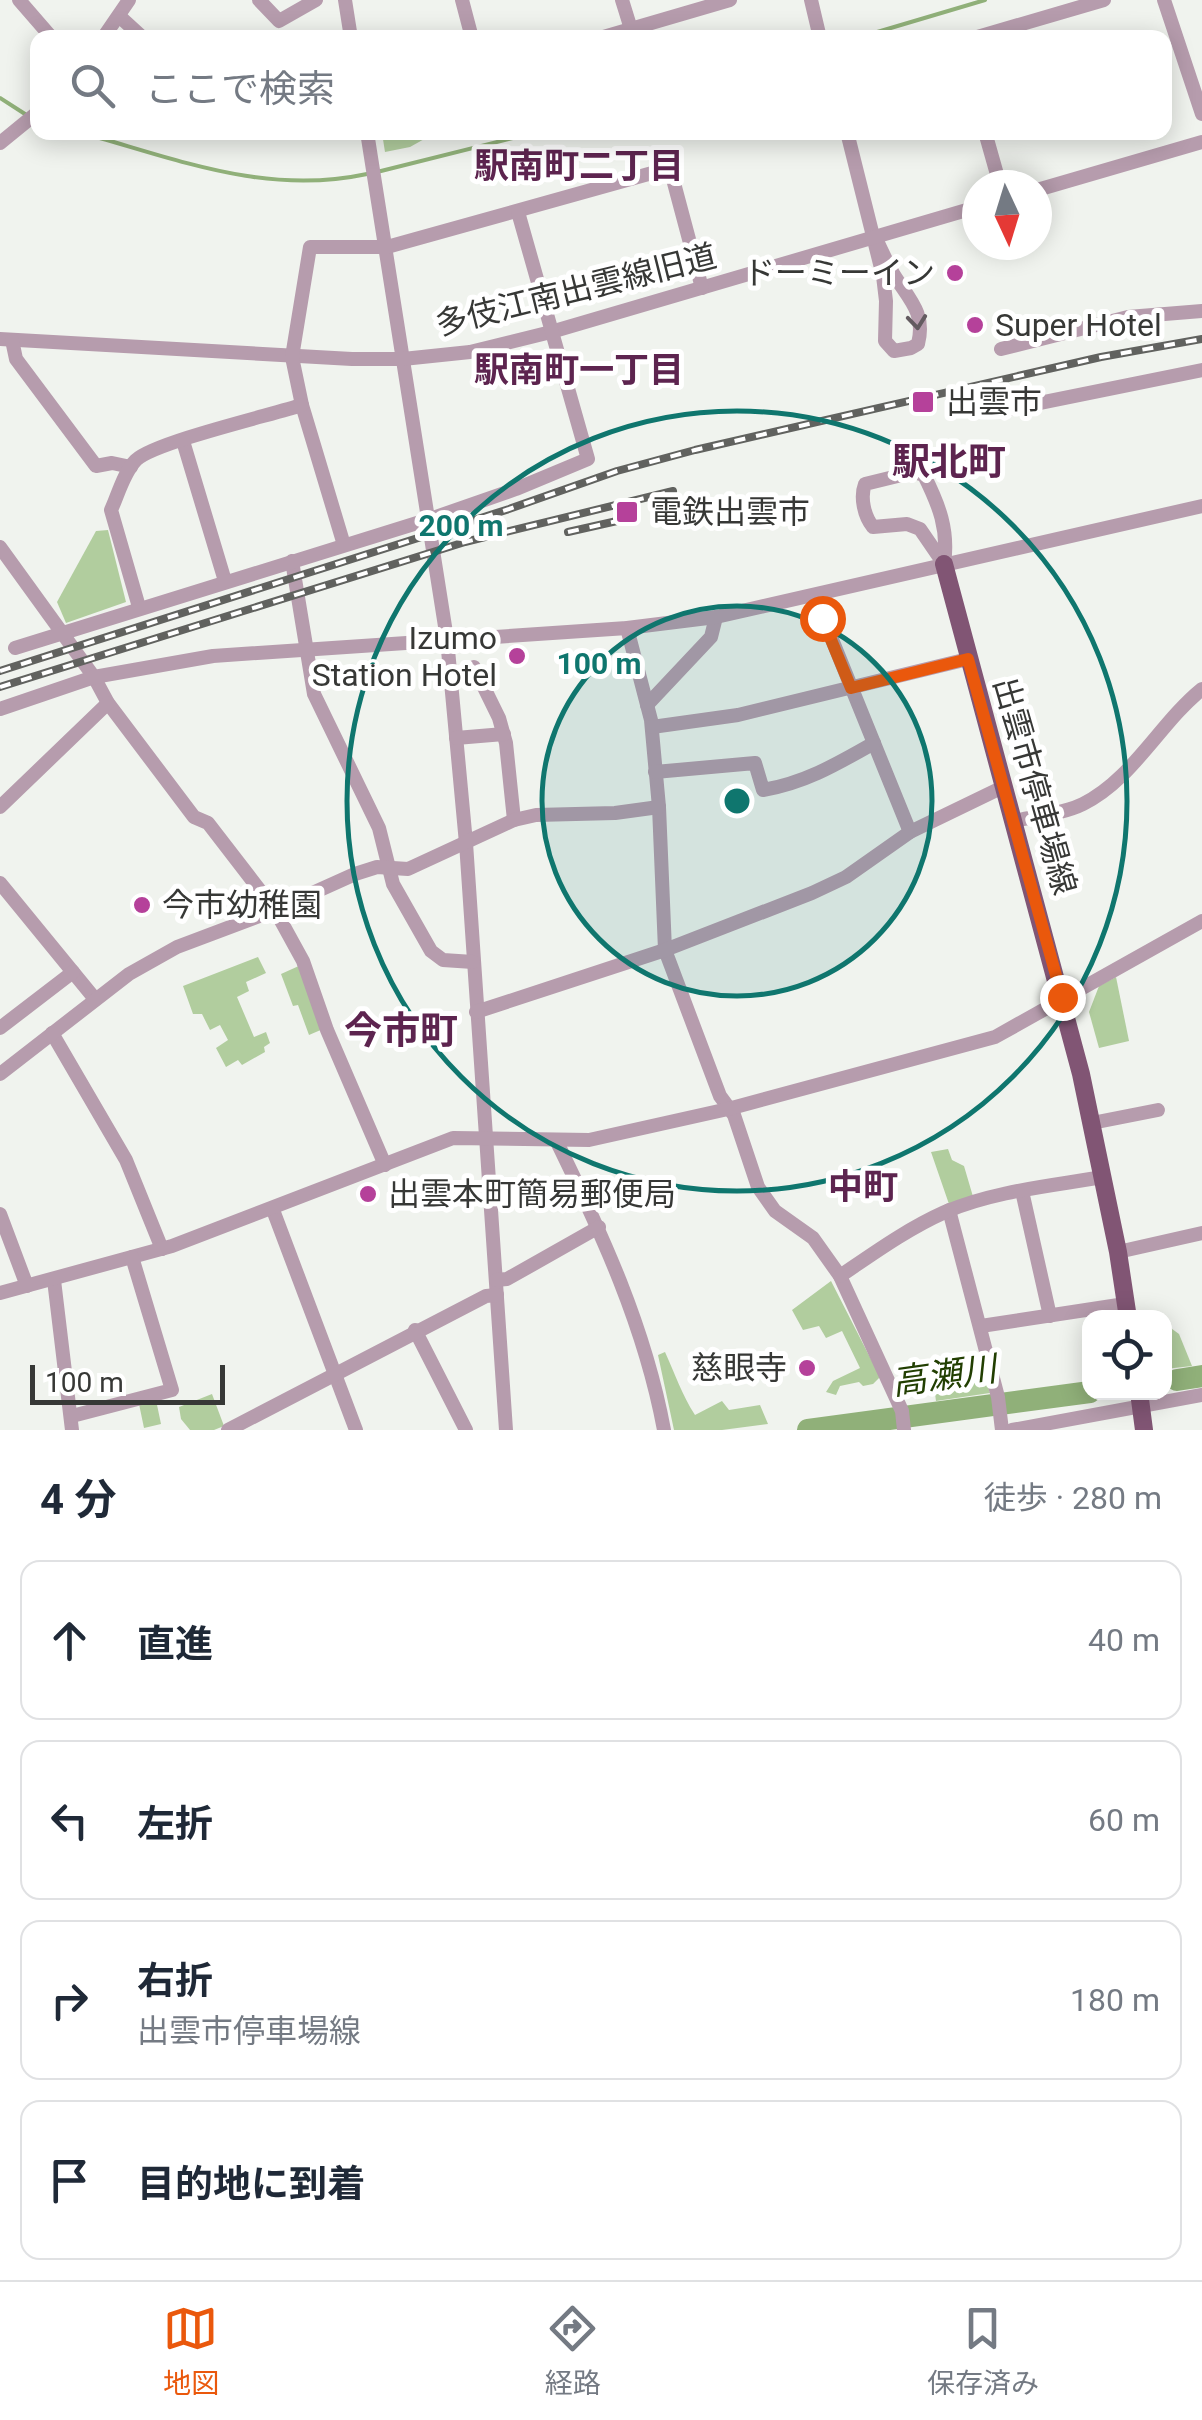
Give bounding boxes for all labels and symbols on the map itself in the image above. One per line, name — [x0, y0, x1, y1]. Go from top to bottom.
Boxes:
district label: 駅南町二丁目 — [474, 146, 684, 187]
north arrow — [962, 170, 1052, 260]
street label: 多伎江南出雲線旧道 — [432, 237, 720, 343]
place label: ドーミーイン — [743, 254, 935, 292]
marker: ドーミーイン — [944, 262, 966, 284]
place label: Super Hotel — [995, 306, 1162, 344]
one-way arrow — [906, 314, 928, 330]
marker: Super Hotel — [964, 314, 986, 336]
district label: 駅南町一丁目 — [474, 350, 684, 391]
place label: 出雲市 — [946, 383, 1042, 421]
marker: 出雲市 — [910, 389, 936, 415]
district label: 駅北町 — [892, 440, 1006, 484]
place label: 電鉄出雲市 — [650, 493, 810, 531]
marker: 電鉄出雲市 — [614, 499, 640, 525]
text: 200 m — [418, 508, 504, 543]
route start — [800, 596, 846, 642]
place label: Izumo Station Hotel — [312, 619, 497, 694]
marker: Izumo Station Hotel — [506, 645, 528, 667]
text: 100 m — [556, 646, 642, 681]
street label: 出雲市停車場線 — [986, 673, 1084, 899]
centre of rings — [719, 783, 755, 819]
place label: 今市幼稚園 — [162, 886, 322, 924]
marker: 今市幼稚園 — [131, 894, 153, 916]
route end — [1040, 975, 1086, 1021]
district label: 今市町 — [344, 1009, 458, 1053]
district label: 中町 — [828, 1167, 898, 1208]
place label: 出雲本町簡易郵便局 — [388, 1175, 676, 1213]
marker: 出雲本町簡易郵便局 — [357, 1183, 379, 1205]
water label: 高瀬川 — [889, 1348, 1003, 1404]
place label: 慈眼寺 — [691, 1349, 787, 1387]
marker: 慈眼寺 — [796, 1357, 818, 1379]
scale bar — [30, 1360, 225, 1404]

